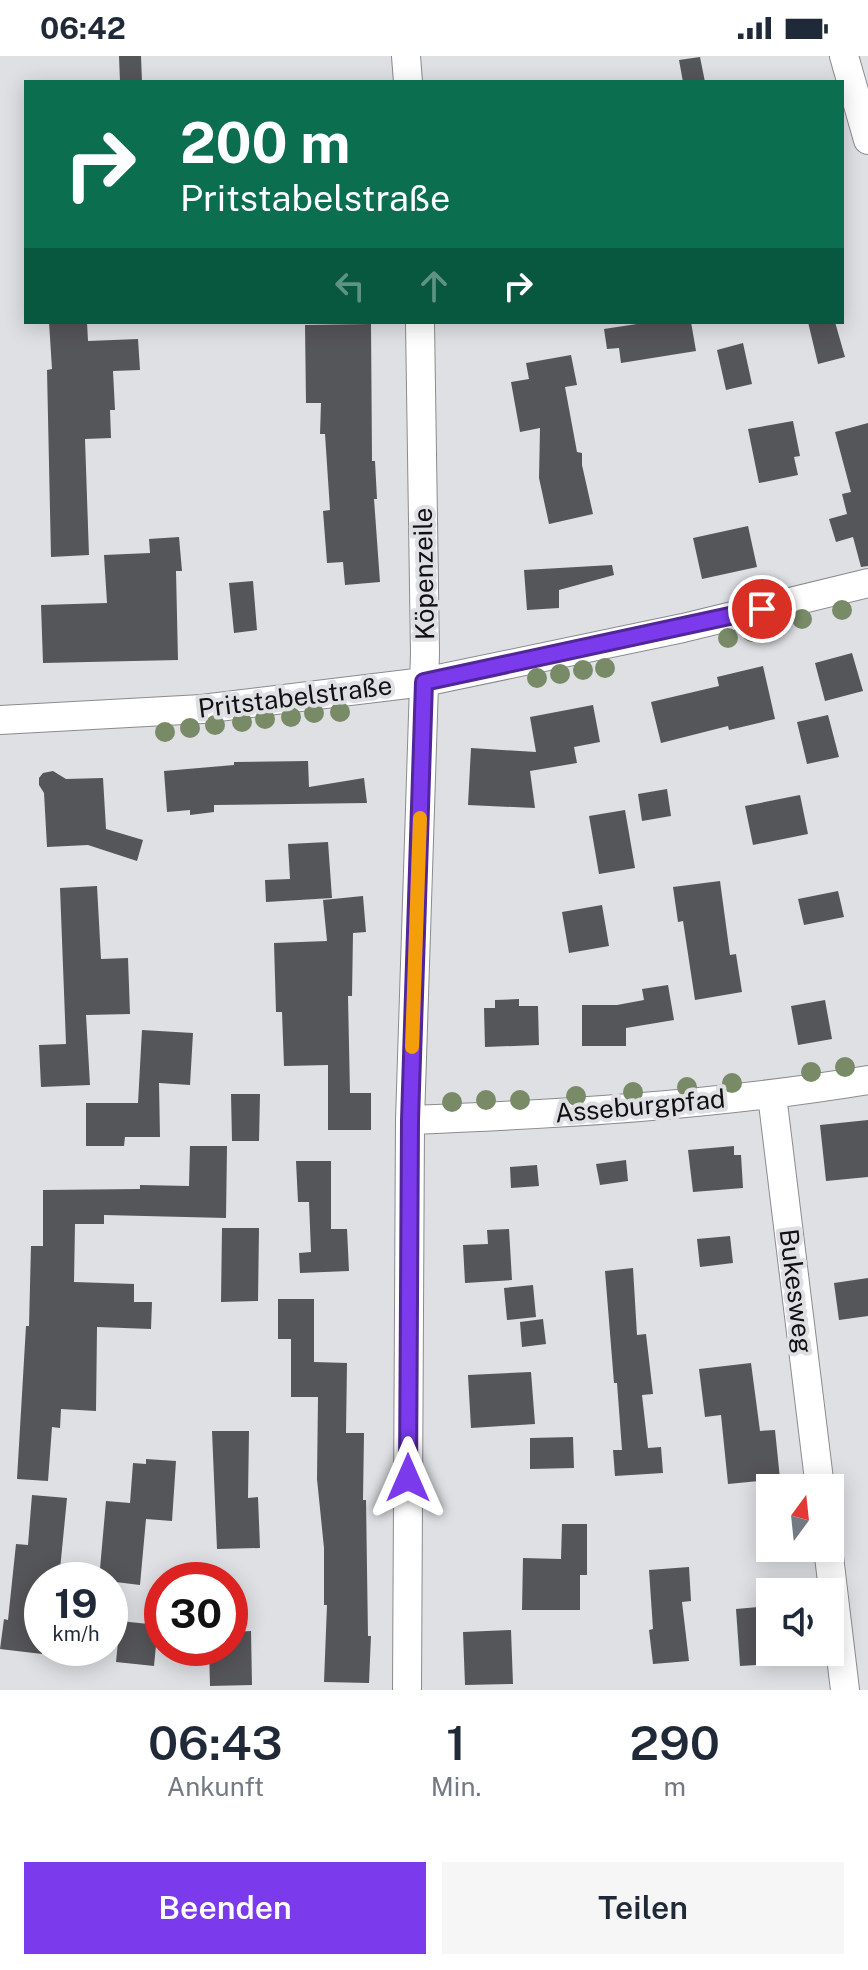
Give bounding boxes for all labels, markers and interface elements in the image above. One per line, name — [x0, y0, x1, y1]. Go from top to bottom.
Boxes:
text: 06:42 — [40, 10, 126, 46]
text: 200 m — [180, 110, 350, 176]
icon: right — [48, 112, 152, 216]
text: Pritstabelstraße — [180, 177, 450, 219]
icon: left — [328, 264, 372, 308]
icon: ahead — [412, 264, 456, 308]
icon: right — [496, 264, 540, 308]
street label: Köpenzeile — [407, 507, 440, 641]
pin — [728, 575, 796, 643]
icon: arrive — [740, 587, 784, 631]
street label: Pritstabelstraße — [196, 669, 394, 724]
street label: Asseburgpfad — [553, 1083, 726, 1128]
street label: Bukesweg — [773, 1227, 820, 1355]
position arrow — [366, 1436, 450, 1520]
north arrow — [756, 1474, 844, 1562]
map controls — [756, 1474, 844, 1666]
speed limit sign: 30 — [144, 1562, 248, 1666]
button: sound — [756, 1578, 844, 1666]
text: 19 — [54, 1580, 98, 1627]
text: km/h — [52, 1622, 100, 1646]
text: 06:43 — [148, 1714, 283, 1771]
text: 1 — [446, 1714, 466, 1771]
text: 290 — [629, 1714, 720, 1771]
text: Ankunft — [167, 1771, 264, 1802]
text: Min. — [431, 1771, 481, 1802]
text: m — [663, 1771, 686, 1802]
button: Beenden — [24, 1862, 426, 1954]
button: Teilen — [442, 1862, 844, 1954]

